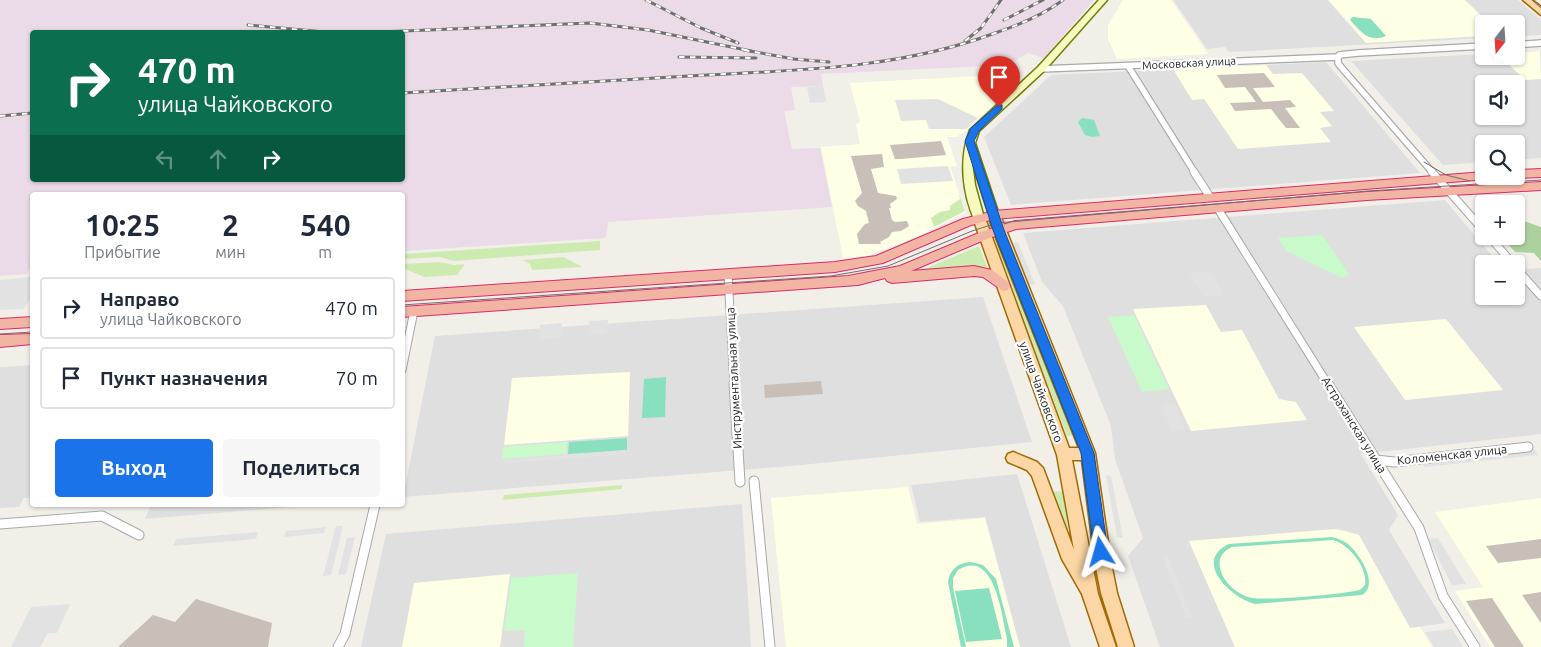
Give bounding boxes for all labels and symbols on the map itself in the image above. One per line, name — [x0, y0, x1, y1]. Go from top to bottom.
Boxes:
north arrow — [1475, 15, 1525, 65]
street label: Московская улица — [1142, 55, 1236, 71]
pin — [978, 56, 1020, 107]
street label: Инструментальная улица — [723, 307, 744, 449]
street label: улица Чайковского — [1017, 340, 1066, 444]
street label: Астраханская улица — [1319, 374, 1389, 475]
street label: Коломенская улица — [1396, 442, 1508, 467]
position arrow — [1074, 525, 1126, 577]

